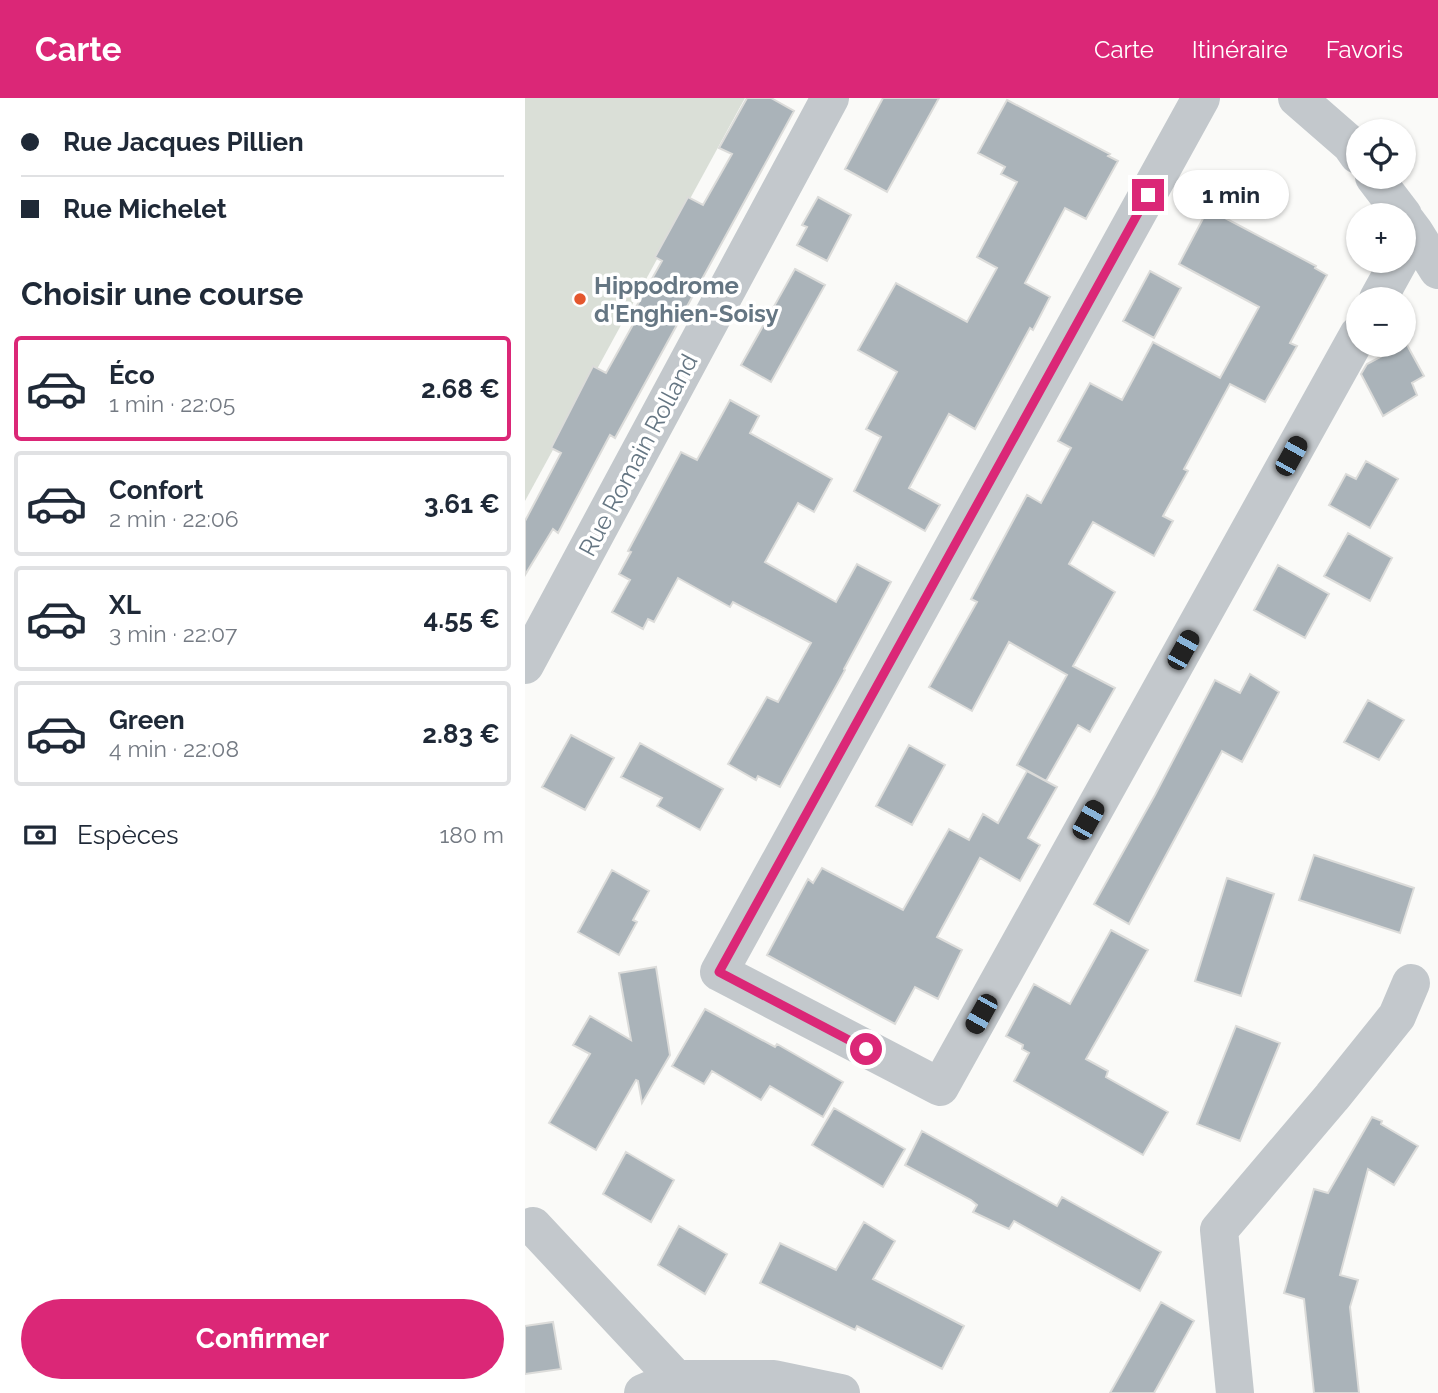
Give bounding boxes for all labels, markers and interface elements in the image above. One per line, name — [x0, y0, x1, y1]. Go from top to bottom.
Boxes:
text: Carte — [35, 30, 122, 69]
text: Carte — [1094, 35, 1154, 64]
text: Itinéraire — [1192, 35, 1288, 64]
text: Favoris — [1326, 35, 1403, 64]
map controls — [1346, 119, 1416, 357]
button: locate — [1346, 119, 1416, 189]
text: Rue Jacques Pillien — [63, 127, 304, 157]
callout: 1 min — [1173, 170, 1288, 220]
route end — [1132, 179, 1164, 211]
text: 1 min — [1202, 181, 1260, 208]
text: Rue Michelet — [63, 194, 227, 224]
button: + — [1346, 203, 1416, 273]
place label: Hippodrome d'Enghien-Soisy — [594, 271, 779, 328]
text: Choisir une course — [21, 275, 304, 312]
button: − — [1346, 287, 1416, 357]
marker: Hippodrome d'Enghien-Soisy — [572, 291, 588, 307]
street label: Rue Romain Rolland — [572, 349, 704, 561]
icon: car — [25, 357, 88, 420]
text: Éco — [109, 360, 155, 390]
text: 2.68 € — [421, 374, 500, 404]
text: 1 min · 22:05 — [109, 390, 235, 417]
car — [1272, 433, 1311, 479]
icon: car — [25, 472, 88, 535]
text: Confort — [109, 475, 203, 505]
text: 3.61 € — [424, 489, 500, 519]
text: 2 min · 22:06 — [109, 505, 239, 532]
icon: car — [25, 587, 88, 650]
text: XL — [109, 590, 141, 620]
text: 4.55 € — [424, 604, 500, 634]
text: 3 min · 22:07 — [109, 620, 237, 647]
car — [1164, 627, 1203, 673]
icon: car — [25, 702, 88, 765]
text: Green — [109, 705, 185, 735]
text: 2.83 € — [422, 719, 500, 749]
text: 4 min · 22:08 — [109, 735, 239, 762]
car — [1069, 797, 1108, 843]
icon: cash — [21, 816, 59, 854]
text: Espèces — [77, 820, 179, 850]
text: 180 m — [439, 821, 504, 848]
car — [962, 991, 1001, 1037]
route start — [850, 1033, 882, 1065]
button: Confirmer — [21, 1299, 504, 1379]

